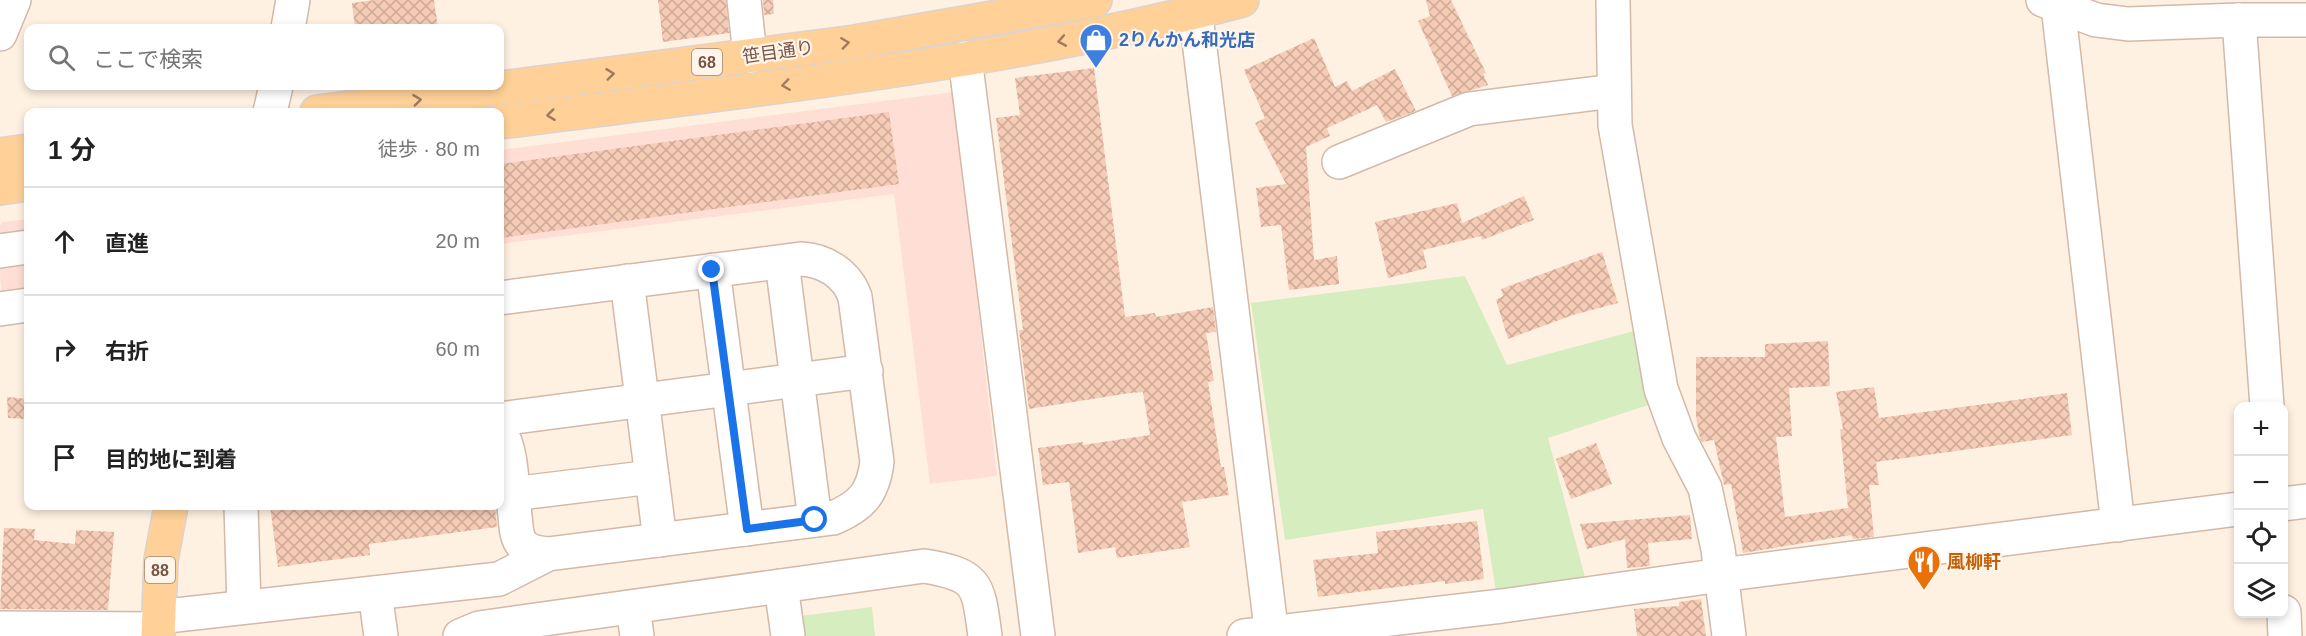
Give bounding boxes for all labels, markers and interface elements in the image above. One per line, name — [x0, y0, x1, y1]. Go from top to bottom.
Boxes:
shop icon: 2りんかん和光店 — [1078, 22, 1114, 69]
search box — [24, 24, 504, 90]
place label: 2りんかん和光店 — [1119, 30, 1255, 50]
one-way arrow — [1057, 34, 1066, 46]
street label: 笹目通り — [741, 37, 815, 67]
one-way arrow — [841, 38, 850, 50]
icon: search — [45, 41, 78, 74]
text: ここで検索 — [93, 47, 203, 72]
road number: 68 — [692, 49, 722, 75]
one-way arrow — [606, 69, 615, 81]
one-way arrow — [782, 78, 791, 90]
one-way arrow — [412, 94, 421, 106]
one-way arrow — [547, 108, 556, 121]
text: 1 分 — [48, 135, 96, 165]
text: 徒歩 · 80 m — [378, 138, 480, 160]
icon: ahead — [48, 225, 81, 258]
text: 20 m — [436, 230, 480, 252]
text: 直進 — [105, 231, 149, 256]
route end — [698, 256, 724, 282]
icon: right — [48, 333, 81, 366]
text: 60 m — [436, 338, 480, 360]
text: 右折 — [105, 339, 149, 364]
map controls — [2234, 402, 2288, 618]
button: + — [2234, 402, 2288, 456]
icon: arrive — [48, 441, 81, 474]
text: 目的地に到着 — [105, 447, 237, 472]
button: − — [2234, 456, 2288, 510]
route start — [801, 506, 827, 532]
button: locate — [2234, 510, 2288, 564]
restaurant icon: 風柳軒 — [1906, 544, 1942, 591]
place label: 風柳軒 — [1947, 552, 2001, 572]
road number: 88 — [145, 557, 175, 583]
button: layers — [2234, 564, 2288, 618]

